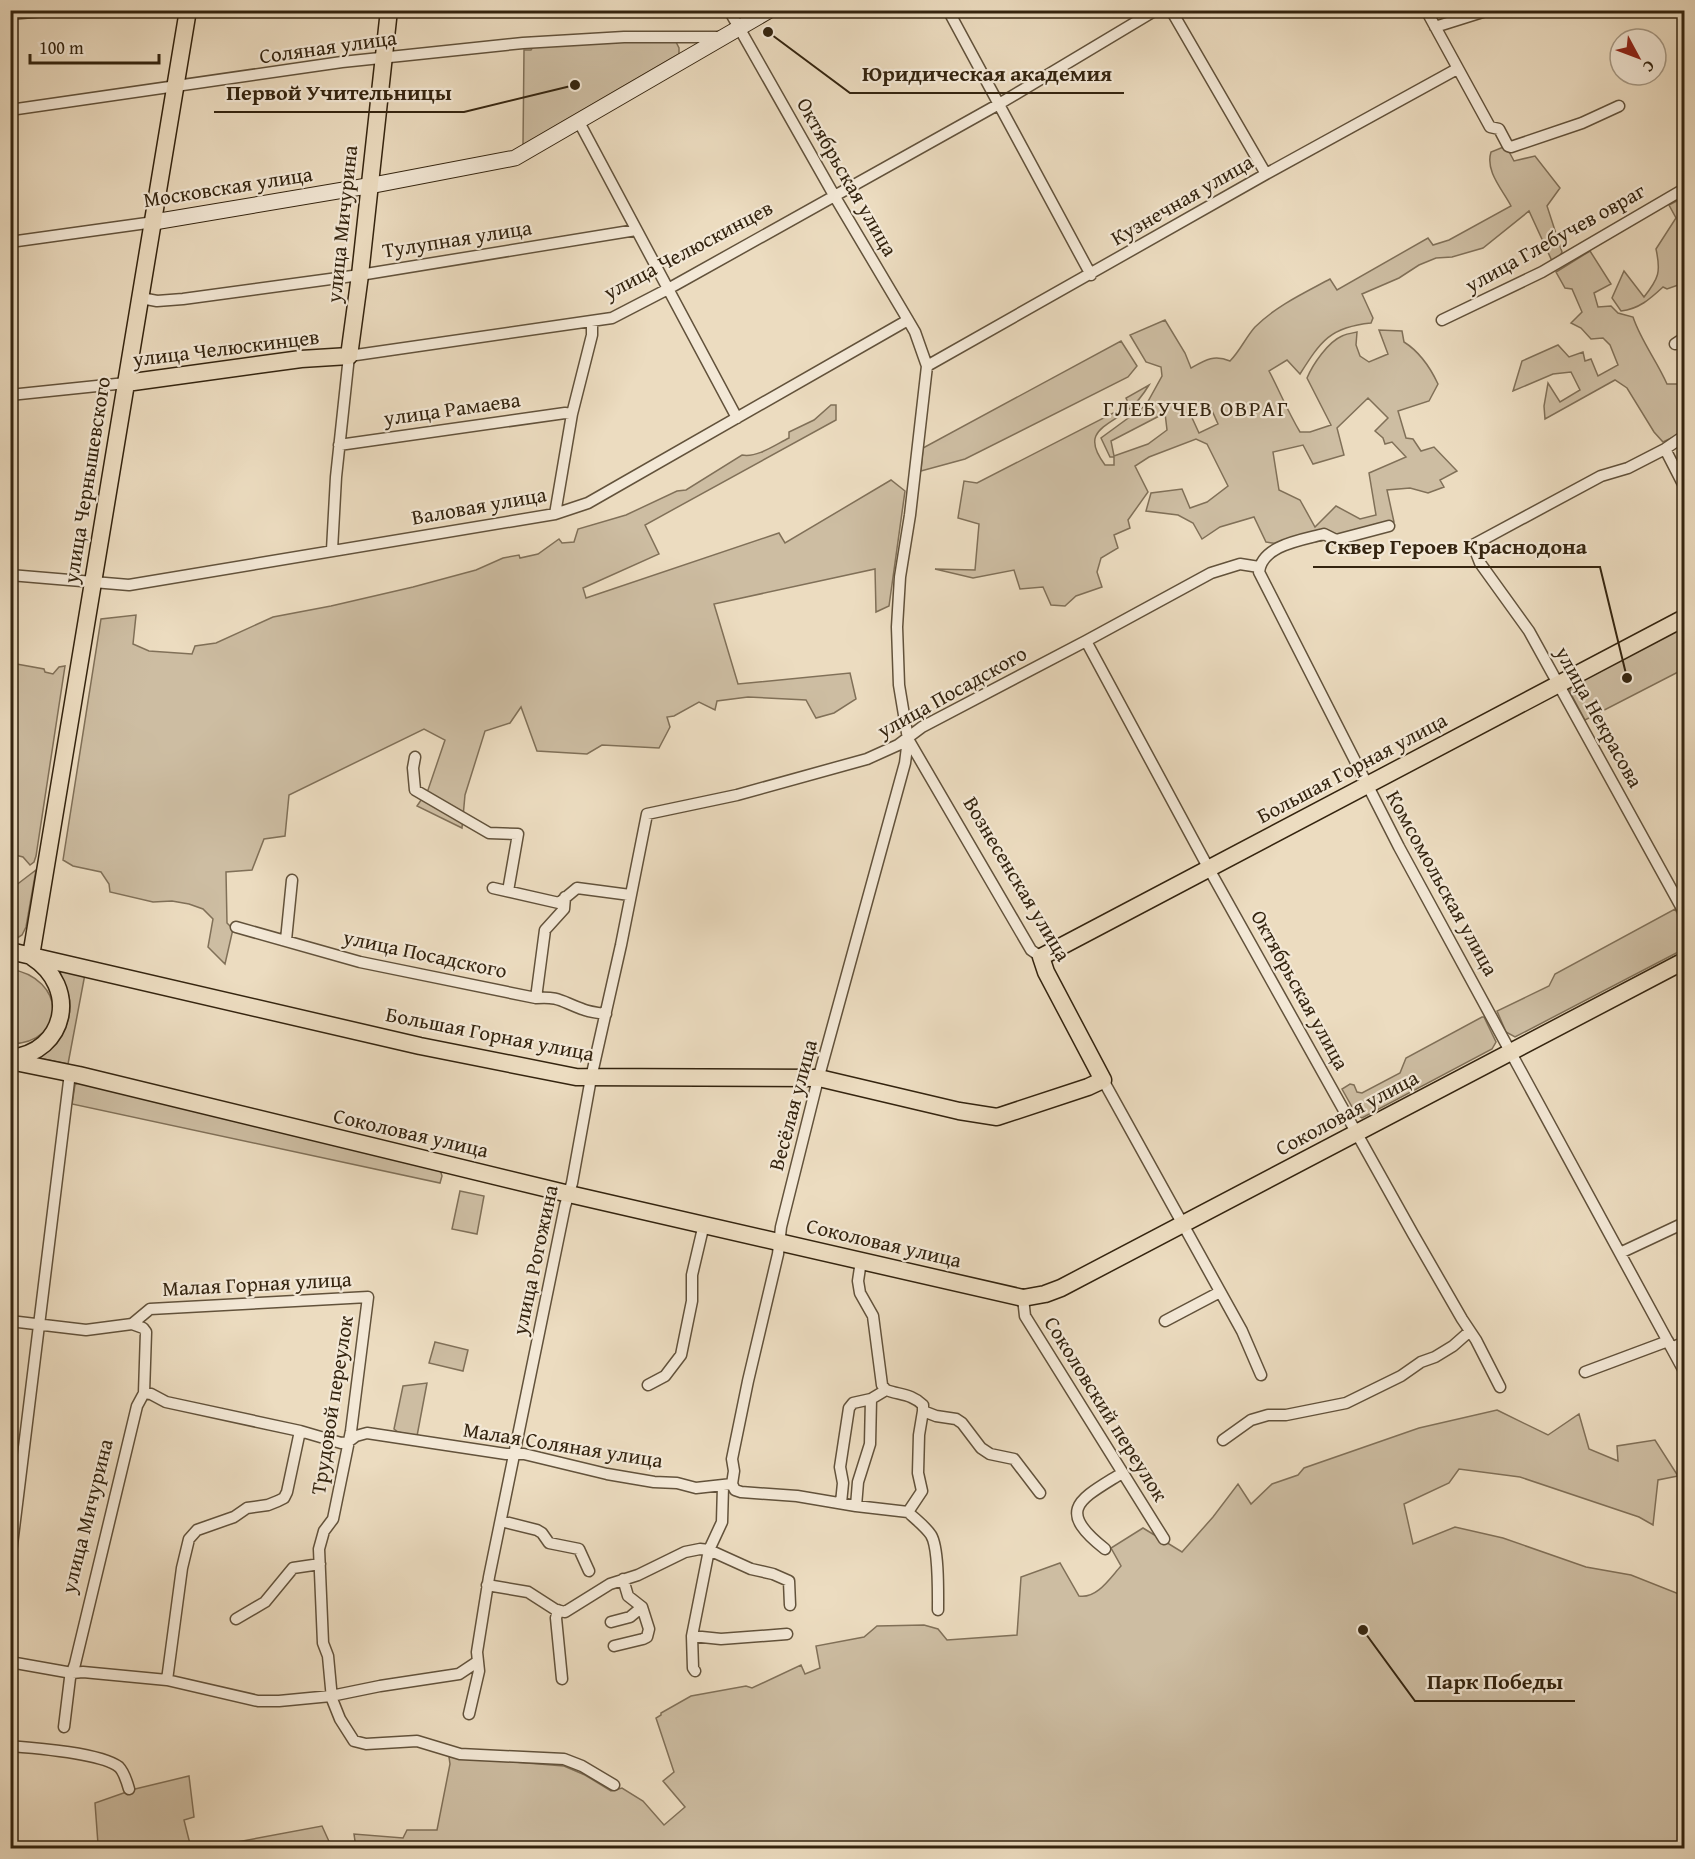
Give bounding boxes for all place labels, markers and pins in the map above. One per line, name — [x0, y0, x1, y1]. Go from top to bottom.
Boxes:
callout: Юридическая академия — [850, 53, 1124, 93]
callout: Первой Учительницы — [214, 72, 464, 112]
callout: Сквер Героев Краснодона — [1313, 527, 1600, 567]
callout: Парк Победы — [1415, 1661, 1575, 1701]

